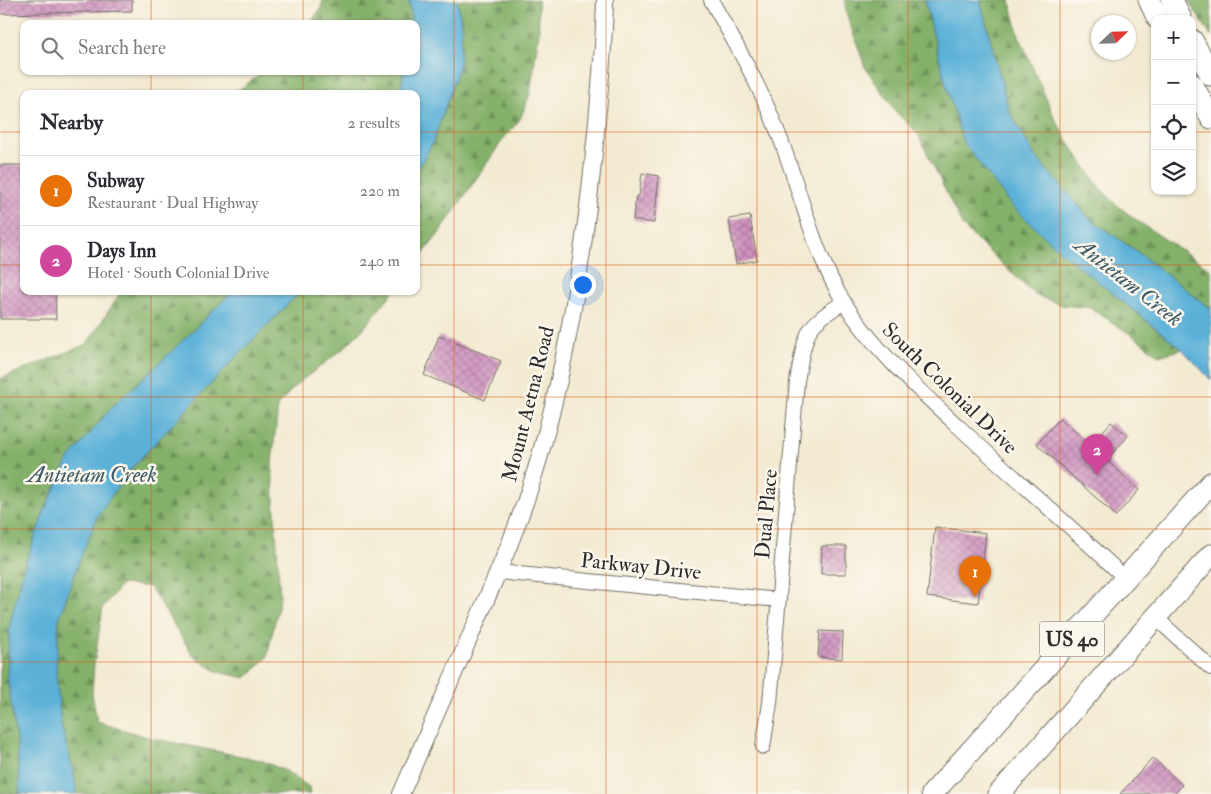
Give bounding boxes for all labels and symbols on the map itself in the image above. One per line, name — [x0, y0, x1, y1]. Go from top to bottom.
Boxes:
north arrow — [1091, 15, 1136, 60]
water label: Antietam Creek — [1067, 230, 1188, 333]
your location — [570, 272, 596, 298]
street label: South Colonial Drive — [876, 317, 1023, 460]
street label: Mount Aetna Road — [496, 323, 561, 485]
pin: 2 — [1081, 434, 1113, 475]
water label: Antietam Creek — [25, 461, 157, 489]
street label: Dual Place — [749, 468, 784, 560]
street label: Parkway Drive — [579, 547, 703, 586]
pin: 1 — [959, 556, 991, 597]
road number: US 40 — [1040, 622, 1104, 656]

